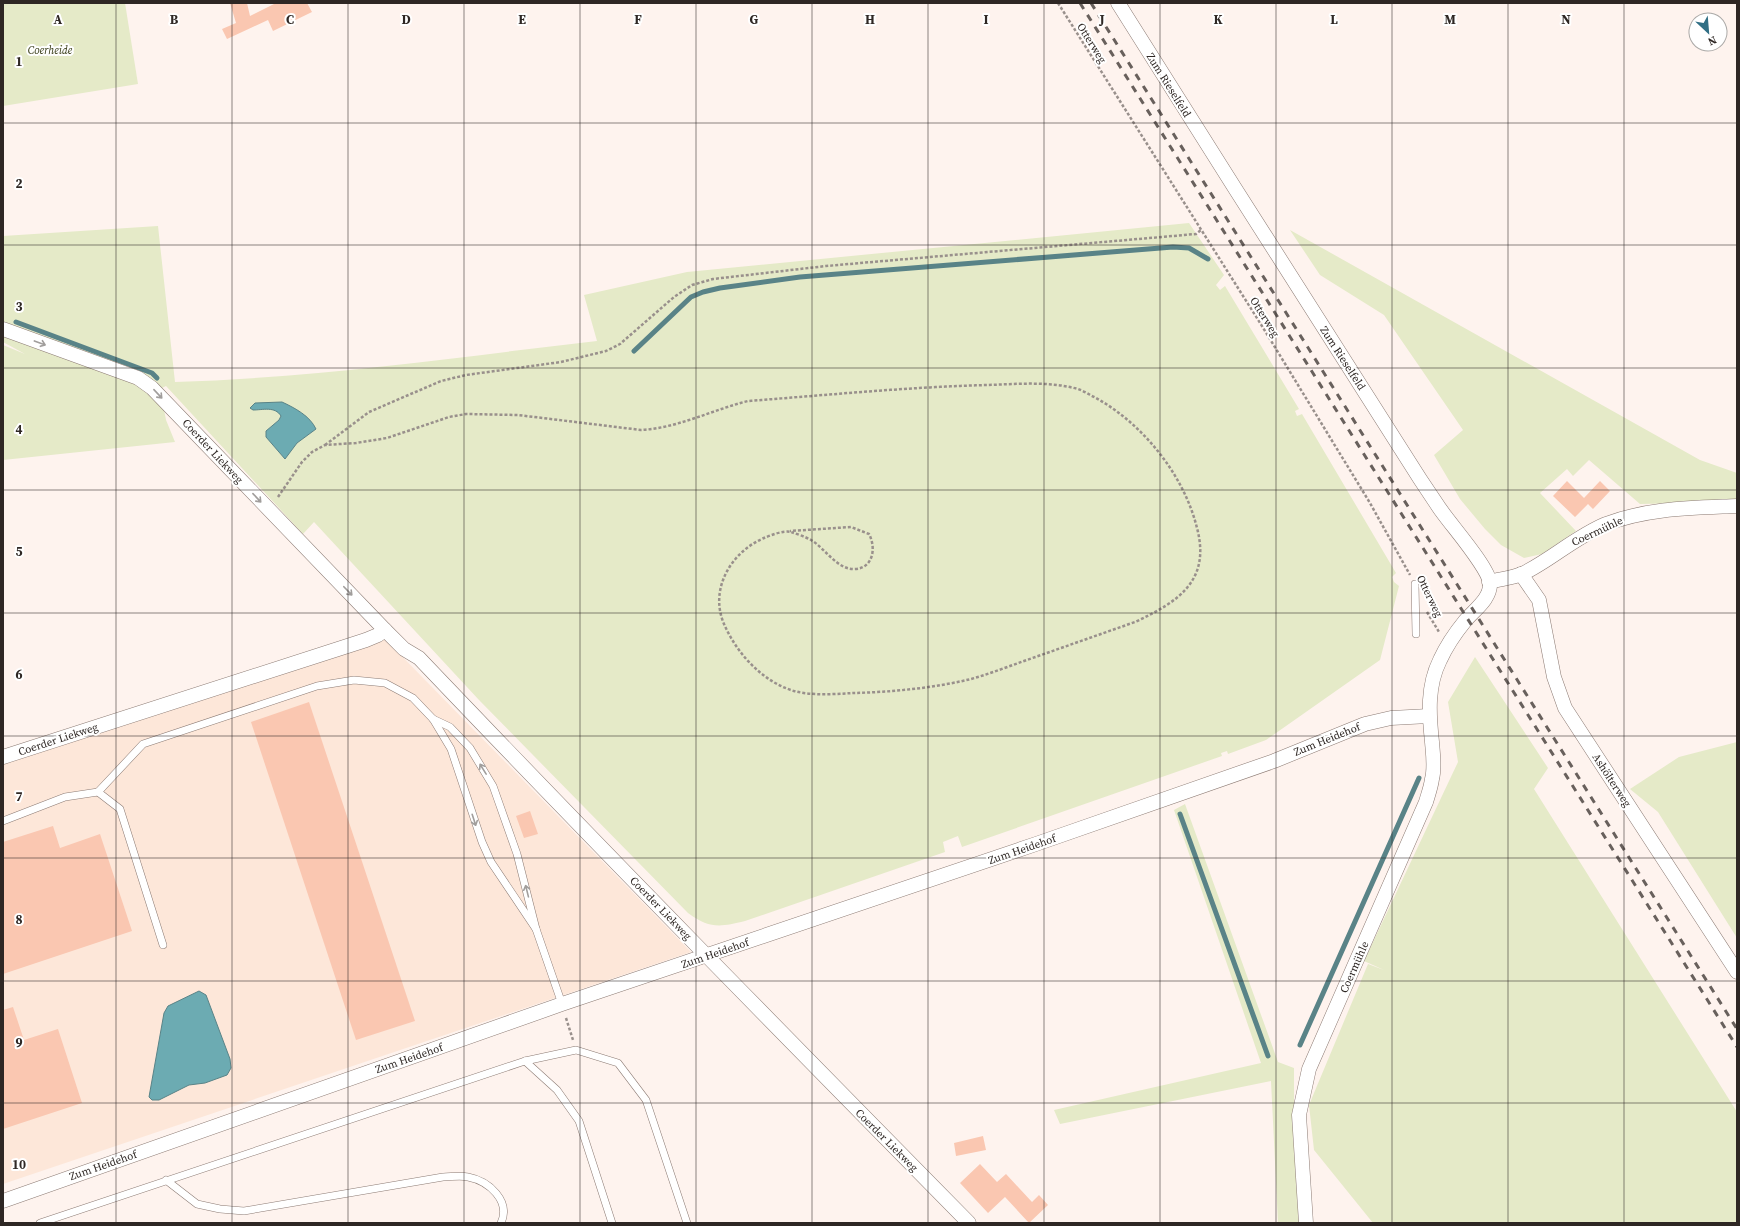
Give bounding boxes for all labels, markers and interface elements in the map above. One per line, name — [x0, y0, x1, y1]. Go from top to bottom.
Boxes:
text: A — [54, 11, 63, 28]
text: B — [170, 11, 179, 28]
text: C — [286, 11, 294, 28]
text: D — [401, 11, 411, 28]
text: E — [518, 11, 526, 28]
text: F — [634, 11, 642, 28]
text: G — [750, 11, 759, 28]
text: H — [865, 11, 875, 28]
text: I — [983, 11, 989, 28]
text: J — [1098, 11, 1105, 28]
text: K — [1213, 11, 1223, 28]
text: L — [1330, 11, 1338, 28]
text: M — [1444, 11, 1456, 28]
text: N — [1561, 11, 1571, 28]
north arrow — [1688, 12, 1728, 52]
street label: Otterweg — [1073, 20, 1110, 67]
text: N — [1705, 32, 1719, 49]
park label: Coerheide — [28, 43, 73, 58]
street label: Zum Rieselfeld — [1143, 50, 1195, 121]
text: 1 — [15, 53, 23, 70]
text: 2 — [15, 175, 23, 192]
street label: Otterweg — [1246, 294, 1283, 341]
text: 3 — [15, 298, 23, 315]
street label: Zum Rieselfeld — [1316, 323, 1369, 394]
one-way arrow — [33, 339, 45, 347]
one-way arrow — [153, 389, 163, 399]
street label: Coerder Liekweg — [179, 416, 247, 487]
text: 4 — [15, 421, 23, 438]
one-way arrow — [252, 493, 262, 503]
street label: Coermühle — [1569, 513, 1626, 550]
text: 5 — [15, 543, 23, 560]
street label: Otterweg — [1413, 573, 1446, 620]
one-way arrow — [343, 586, 352, 596]
text: 6 — [15, 666, 23, 683]
street label: Coerder Liekweg — [16, 719, 100, 759]
street label: Zum Heidehof — [1292, 719, 1364, 760]
street label: Ashölterweg — [1589, 751, 1635, 810]
one-way arrow — [479, 764, 487, 775]
text: 7 — [15, 788, 23, 805]
one-way arrow — [471, 813, 478, 826]
street label: Zum Heidehof — [986, 831, 1059, 868]
street label: Coerder Liekweg — [626, 873, 695, 944]
one-way arrow — [522, 885, 530, 898]
text: 8 — [15, 911, 23, 928]
street label: Zum Heidehof — [679, 935, 752, 972]
street label: Coermühle — [1336, 939, 1373, 995]
text: 9 — [15, 1034, 23, 1051]
street label: Zum Heidehof — [373, 1040, 446, 1077]
street label: Coerder Liekweg — [852, 1106, 922, 1175]
street label: Zum Heidehof — [67, 1147, 140, 1184]
text: 10 — [12, 1156, 26, 1173]

